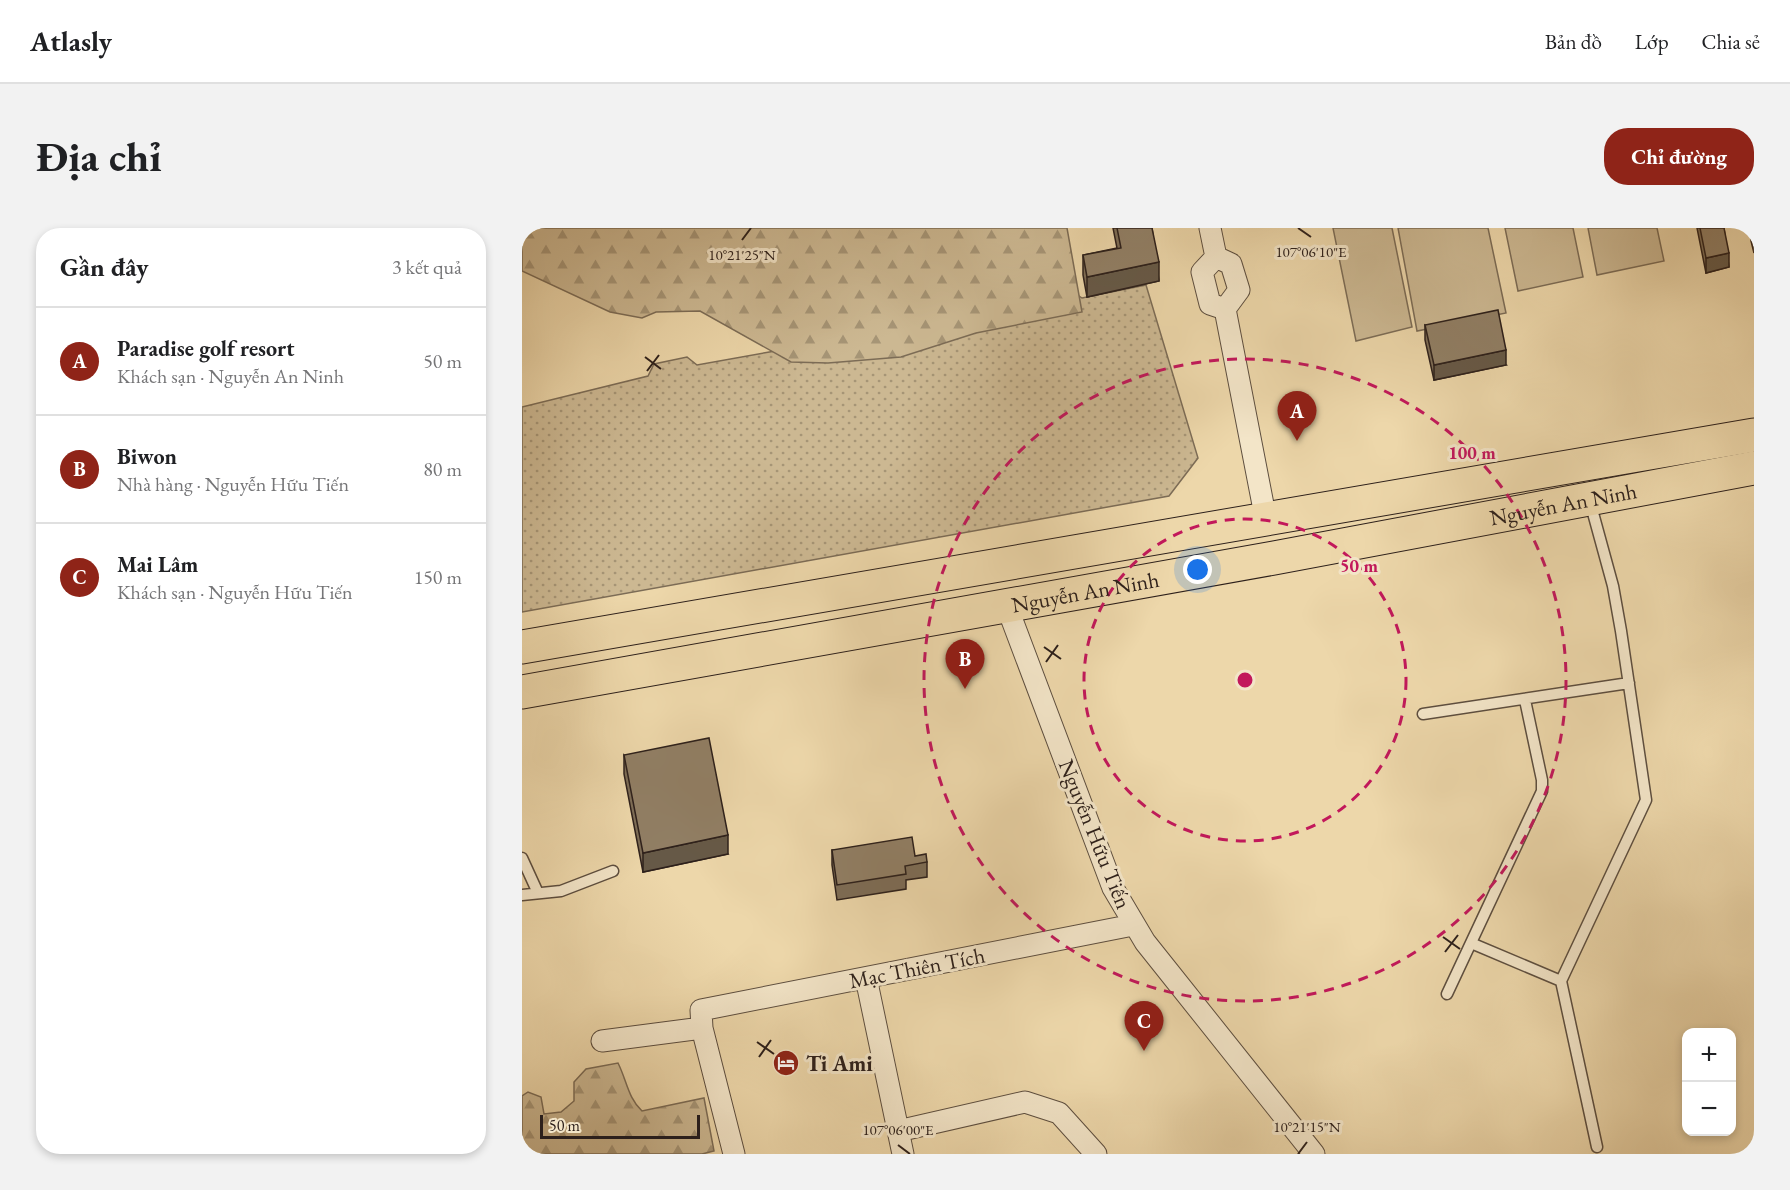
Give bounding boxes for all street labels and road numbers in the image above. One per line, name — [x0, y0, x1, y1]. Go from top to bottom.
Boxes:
street label: Nguyễn An Ninh — [1487, 476, 1639, 532]
street label: Nguyễn An Ninh — [1009, 564, 1161, 619]
street label: Nguyễn Hữu Tiến — [1052, 755, 1138, 913]
street label: Mạc Thiên Tích — [847, 941, 987, 995]

